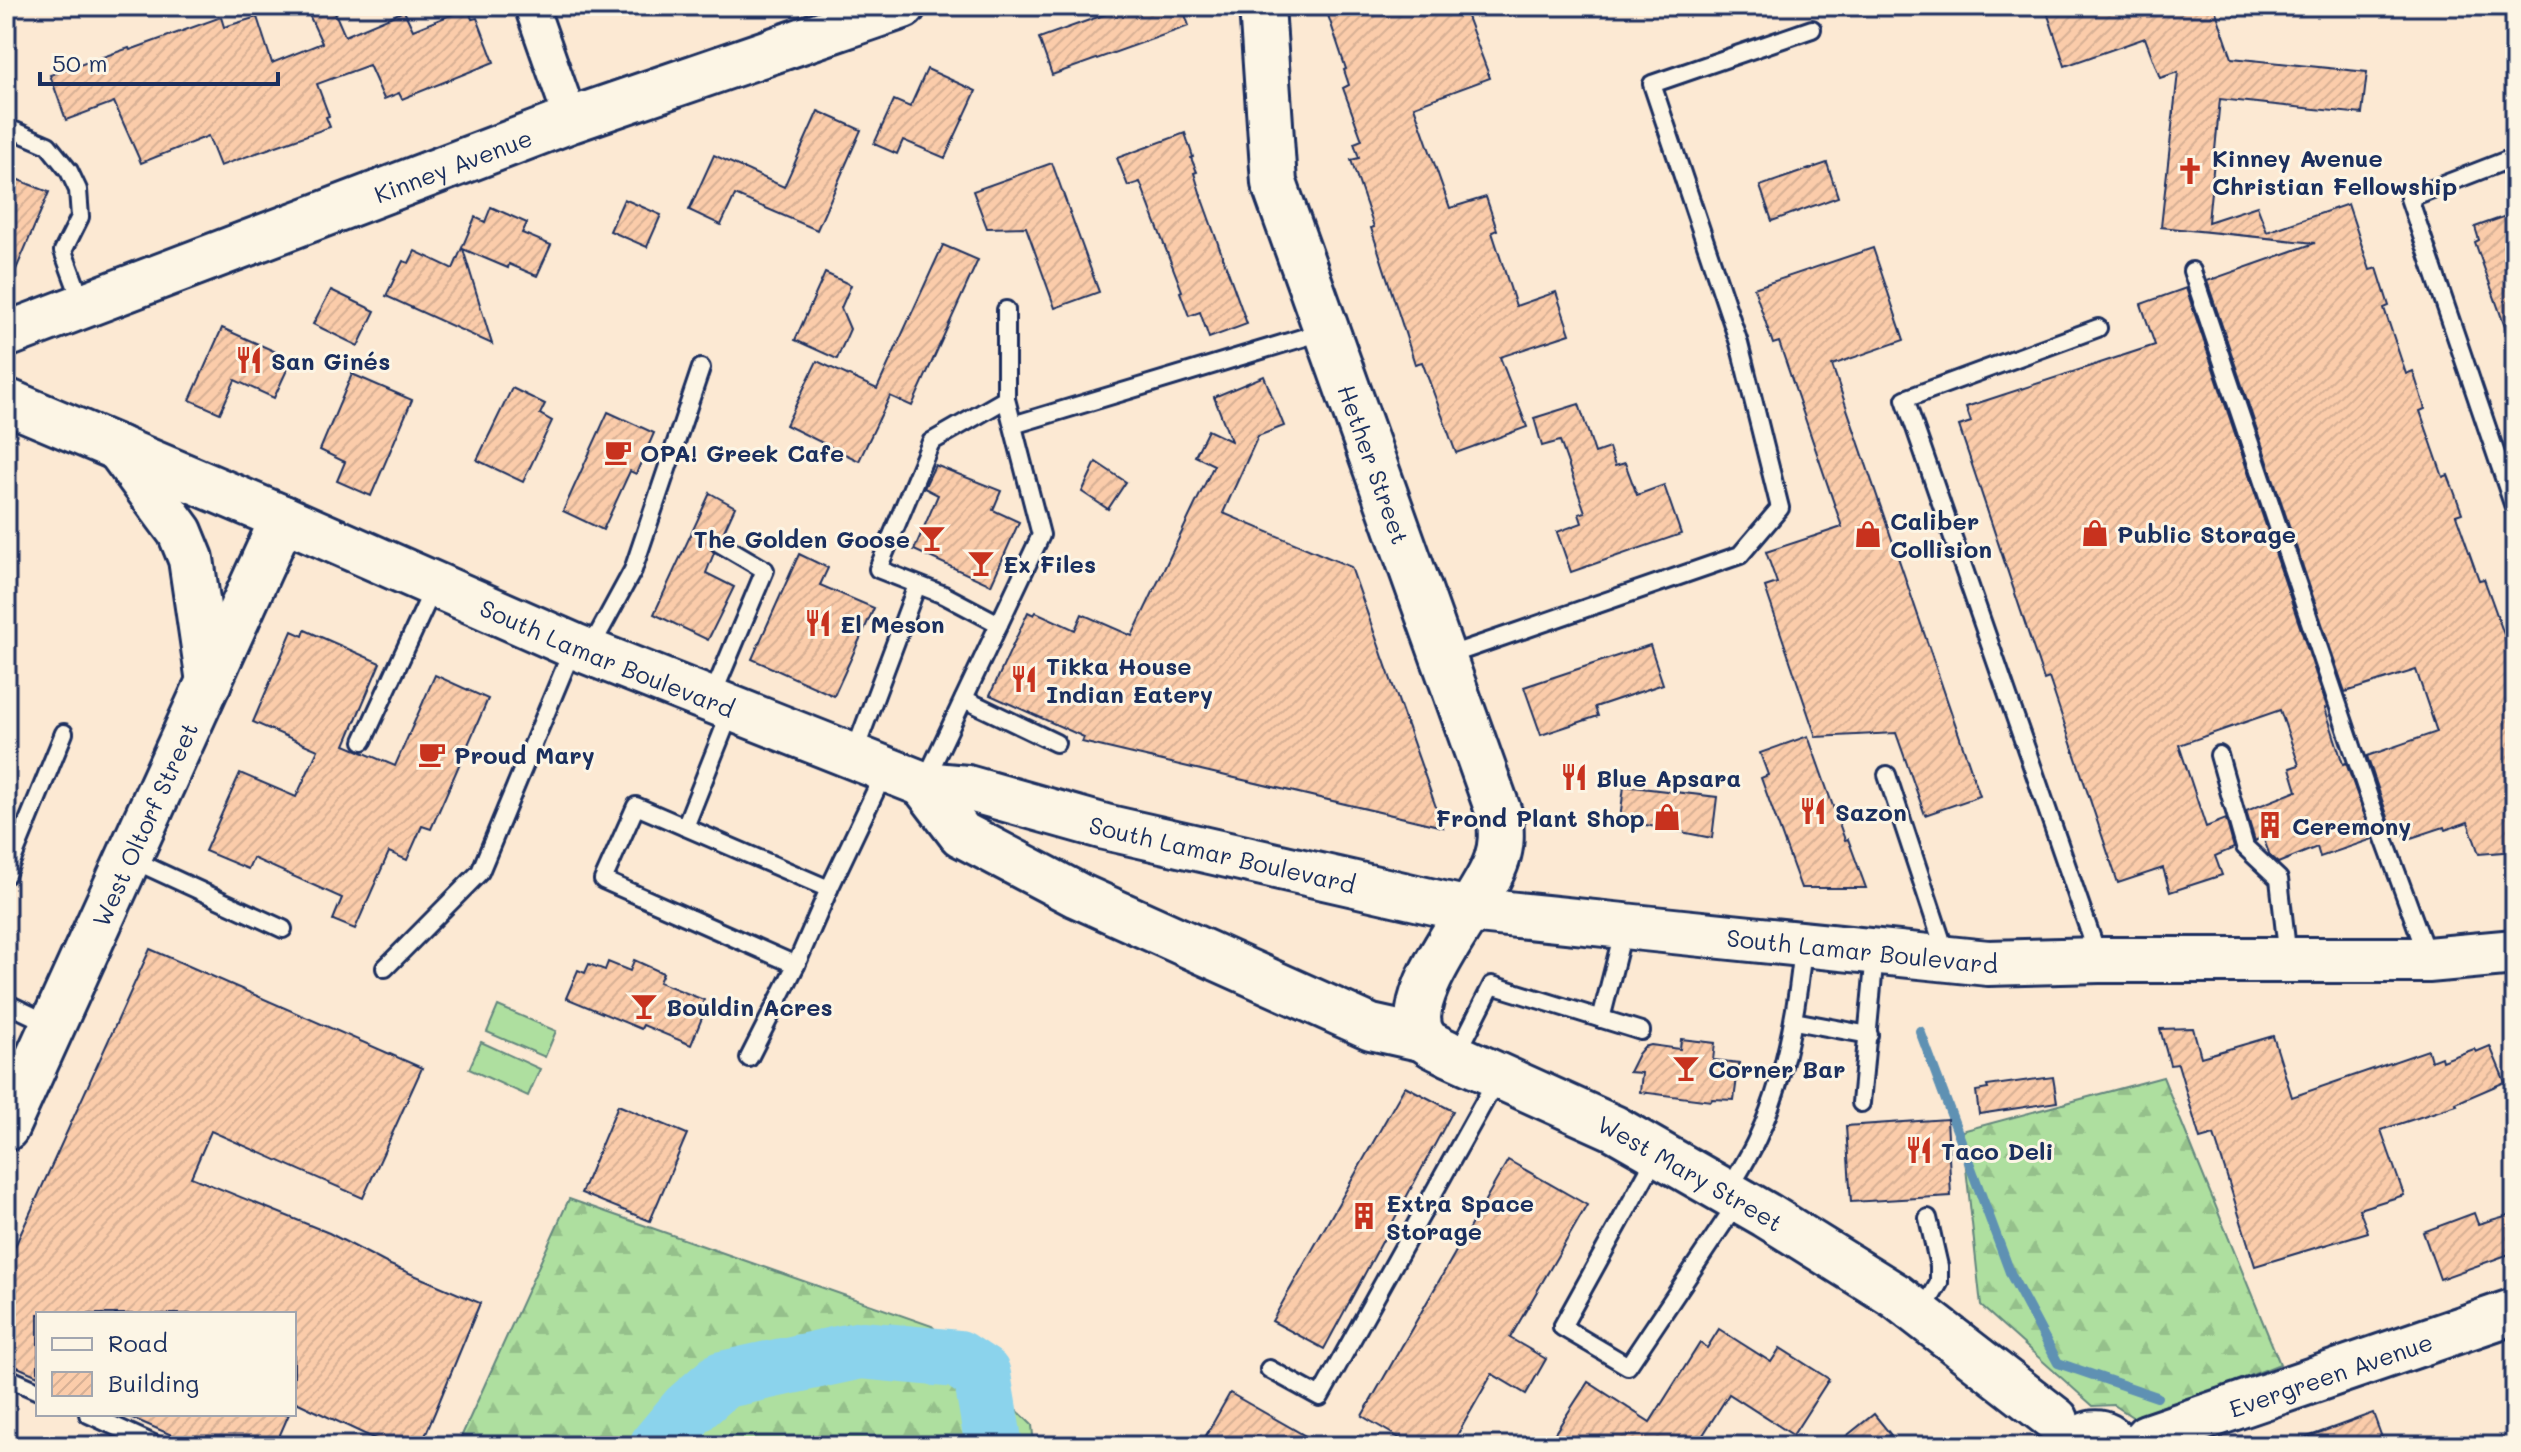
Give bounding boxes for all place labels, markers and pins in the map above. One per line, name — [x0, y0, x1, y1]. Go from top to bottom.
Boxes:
place label: Kinney Avenue Christian Fellowship — [2212, 142, 2457, 201]
church icon: Kinney Avenue Christian Fellowship — [2175, 156, 2205, 186]
restaurant icon: San Ginés — [234, 345, 264, 375]
place label: San Ginés — [271, 345, 390, 376]
cafe icon: OPA! Greek Cafe — [603, 437, 633, 467]
place label: OPA! Greek Cafe — [640, 437, 844, 468]
place label: Caliber Collision — [1890, 505, 1992, 564]
shop icon: Public Storage — [2080, 518, 2110, 548]
place label: Public Storage — [2117, 518, 2296, 549]
shop icon: Caliber Collision — [1853, 519, 1883, 549]
place label: The Golden Goose — [693, 523, 910, 554]
bar icon: The Golden Goose — [917, 523, 947, 553]
bar icon: Ex Files — [966, 548, 996, 578]
place label: Ex Files — [1003, 548, 1096, 579]
restaurant icon: El Meson — [803, 608, 833, 638]
place label: El Meson — [840, 608, 945, 639]
place label: Tikka House Indian Eatery — [1046, 650, 1213, 709]
restaurant icon: Tikka House Indian Eatery — [1009, 664, 1039, 694]
cafe icon: Proud Mary — [417, 739, 447, 769]
place label: Proud Mary — [454, 739, 595, 770]
restaurant icon: Blue Apsara — [1559, 762, 1589, 792]
place label: Blue Apsara — [1596, 762, 1741, 793]
restaurant icon: Sazon — [1798, 796, 1828, 826]
place label: Sazon — [1835, 796, 1907, 827]
place label: Frond Plant Shop — [1436, 802, 1645, 833]
shop icon: Frond Plant Shop — [1652, 802, 1682, 832]
building icon: Ceremony — [2255, 810, 2285, 840]
place label: Ceremony — [2292, 810, 2411, 841]
bar icon: Bouldin Acres — [629, 991, 659, 1021]
place label: Bouldin Acres — [666, 991, 833, 1022]
bar icon: Corner Bar — [1671, 1053, 1701, 1083]
place label: Corner Bar — [1708, 1053, 1846, 1084]
restaurant icon: Taco Deli — [1904, 1135, 1934, 1165]
place label: Taco Deli — [1941, 1135, 2054, 1166]
place label: Extra Space Storage — [1386, 1187, 1534, 1246]
building icon: Extra Space Storage — [1349, 1201, 1379, 1231]

